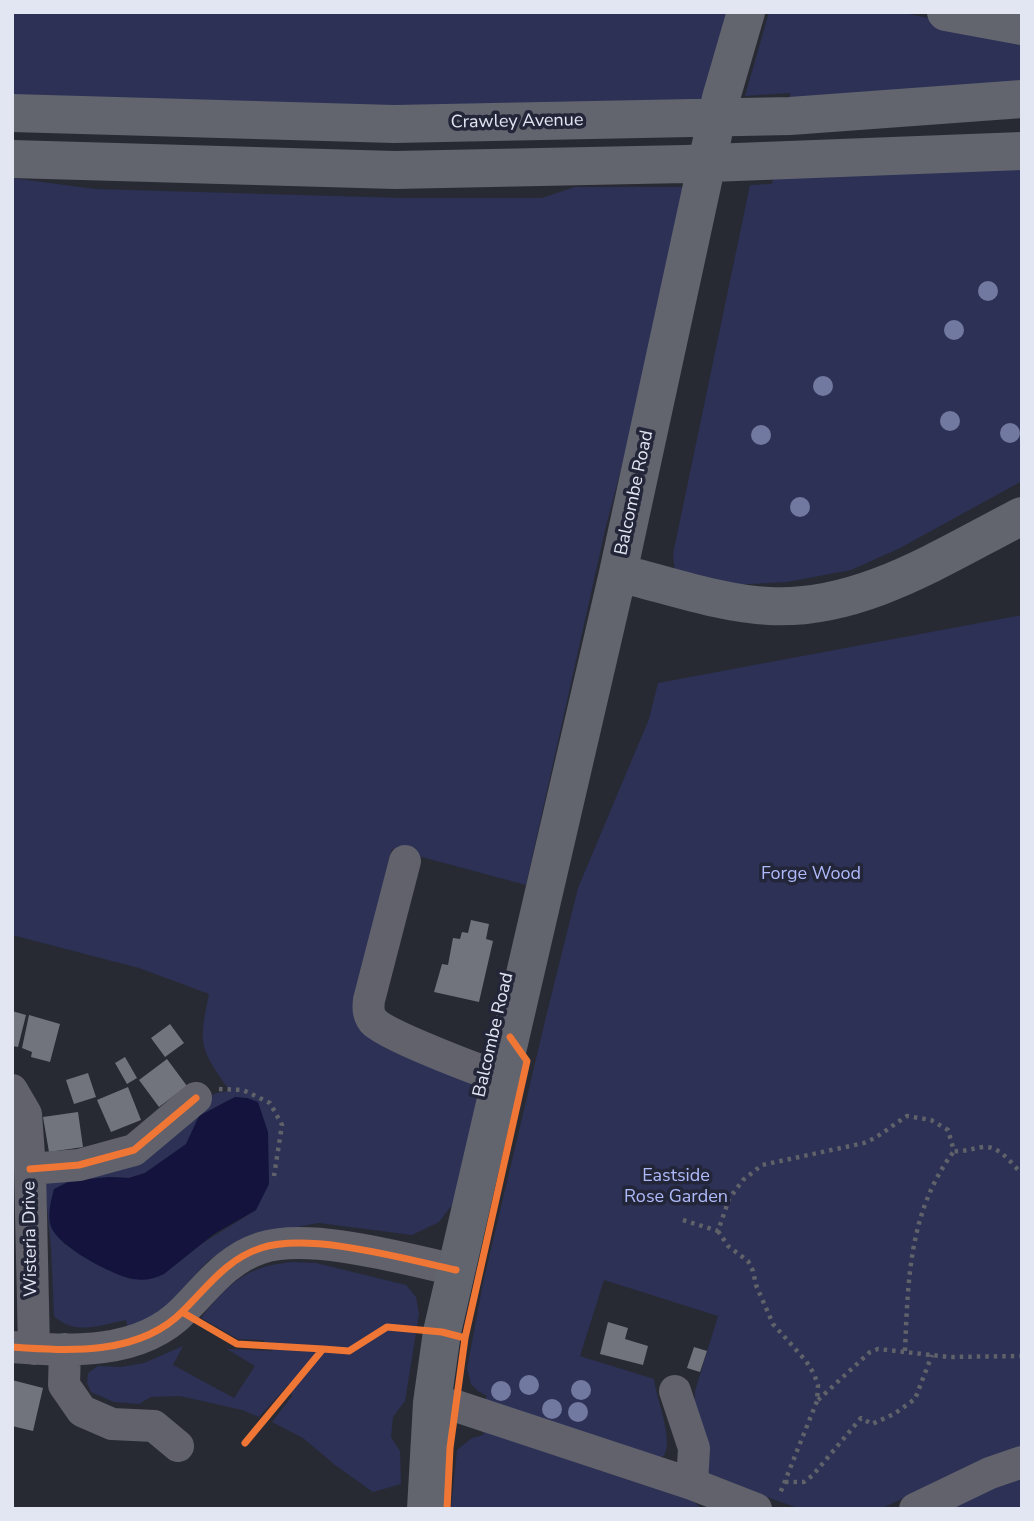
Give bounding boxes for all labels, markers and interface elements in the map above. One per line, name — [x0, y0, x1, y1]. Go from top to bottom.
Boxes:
street label: Crawley Avenue — [450, 110, 584, 134]
street label: Balcombe Road — [611, 429, 659, 557]
park label: Forge Wood — [761, 864, 861, 886]
street label: Balcombe Road — [469, 971, 519, 1099]
park label: Eastside Rose Garden — [624, 1166, 728, 1208]
street label: Wisteria Drive — [19, 1181, 43, 1297]

